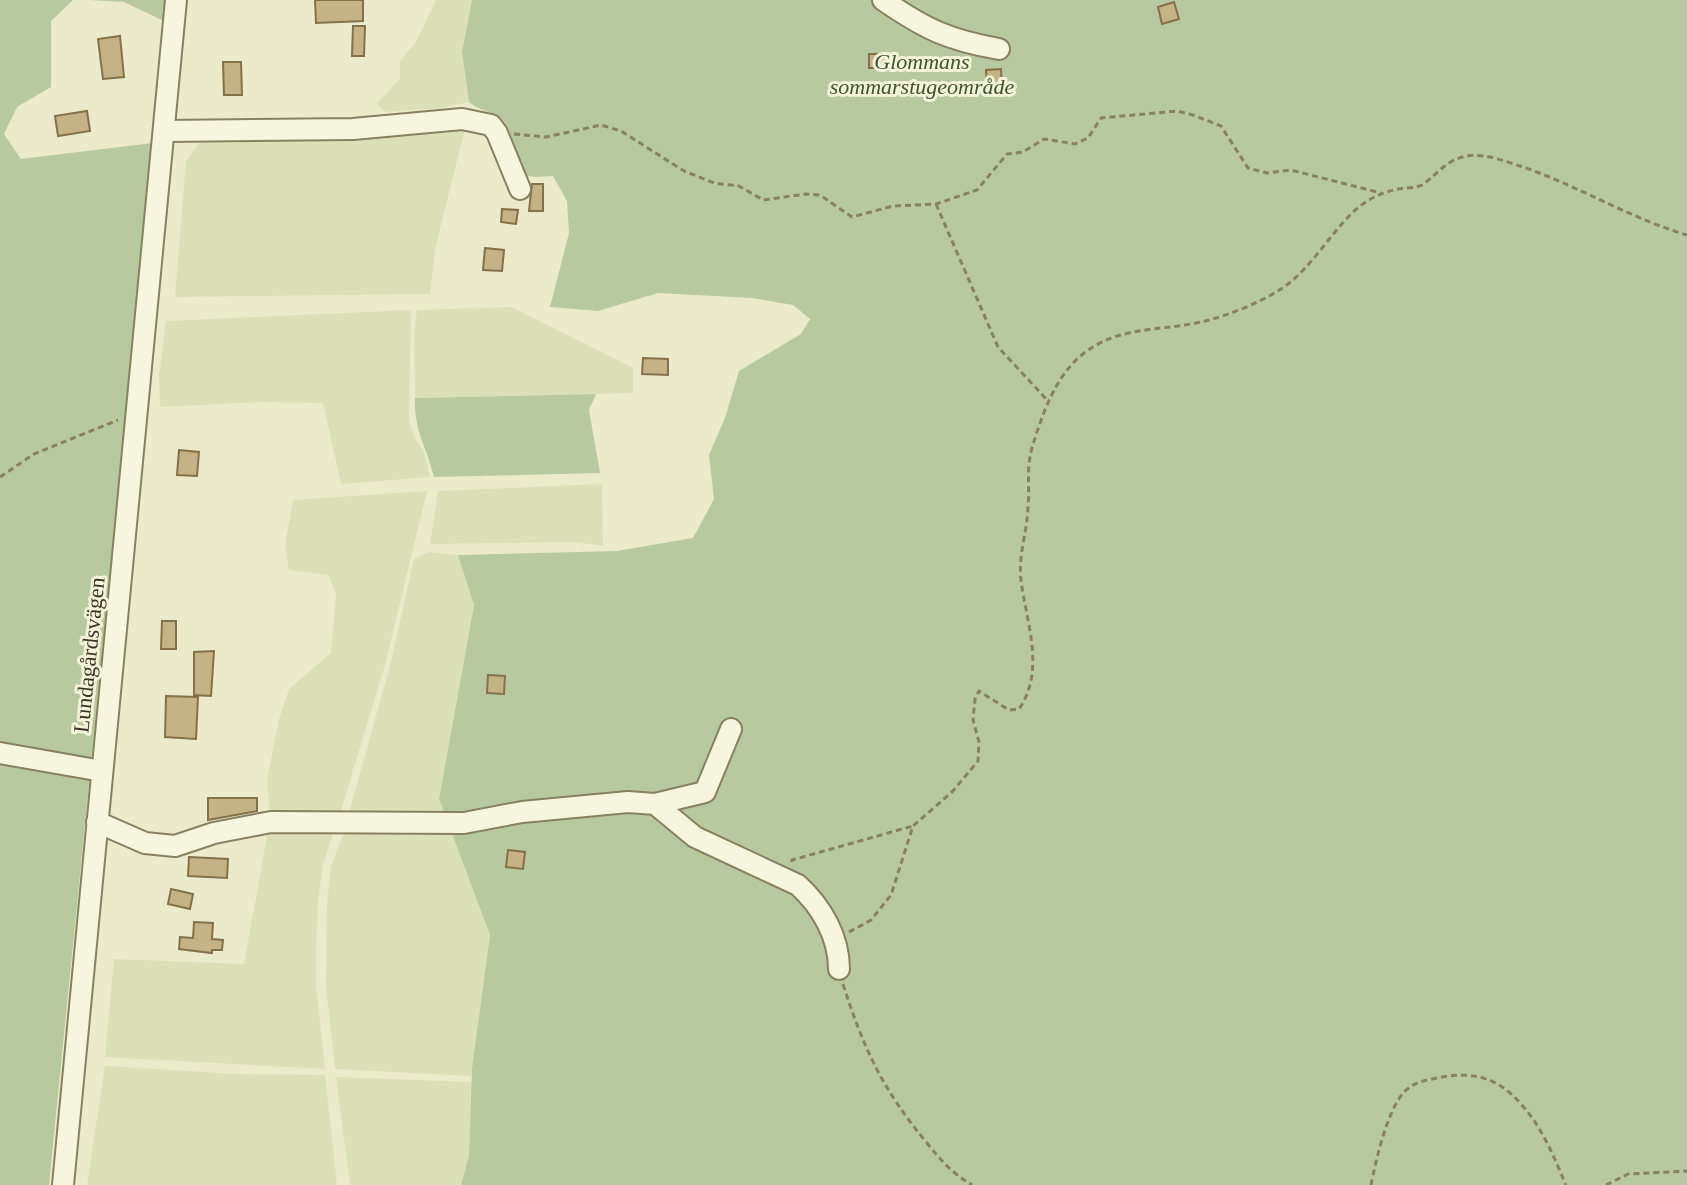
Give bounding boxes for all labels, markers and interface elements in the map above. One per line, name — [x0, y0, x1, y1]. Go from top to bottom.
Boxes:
park label: Glommans sommarstugeområde — [830, 49, 1015, 99]
street label: Lundagårdsvägen — [68, 576, 110, 734]

